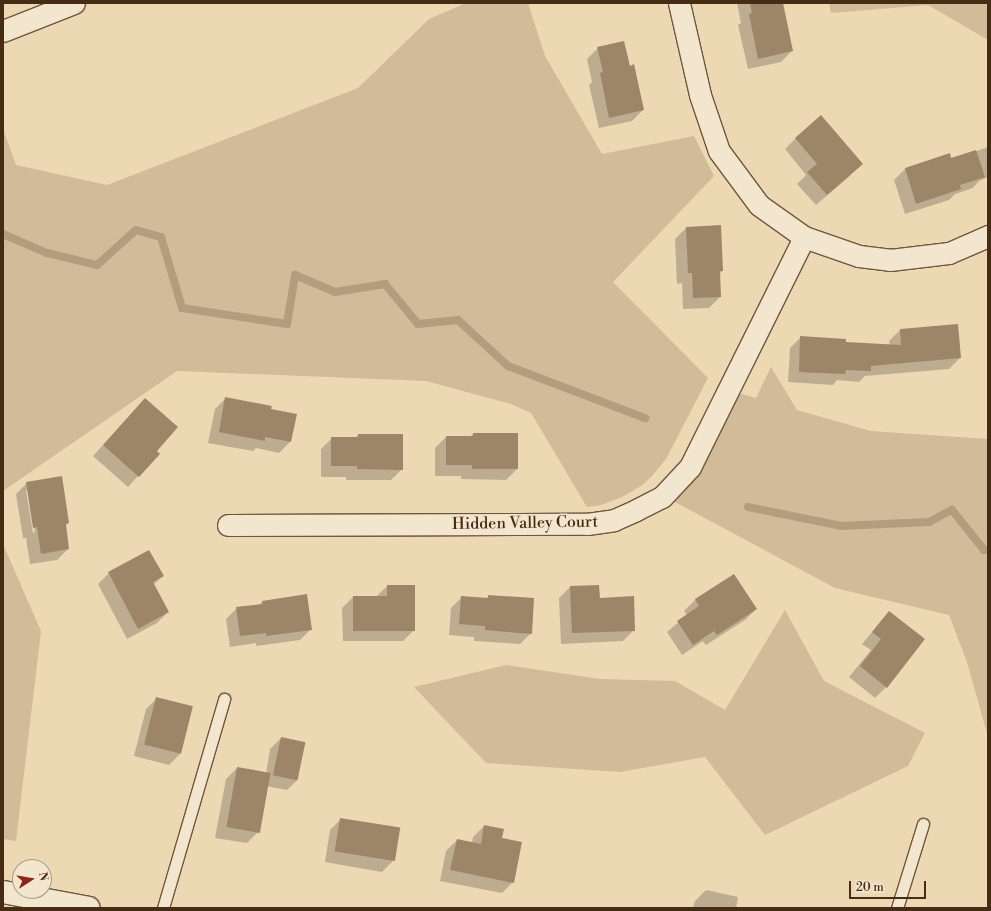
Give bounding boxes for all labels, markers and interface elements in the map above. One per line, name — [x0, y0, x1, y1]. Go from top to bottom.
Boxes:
street label: Hidden Valley Court — [452, 512, 598, 534]
north arrow — [12, 859, 52, 899]
text: N — [35, 871, 51, 882]
scale bar — [851, 873, 928, 899]
text: 20 m — [856, 880, 884, 895]

